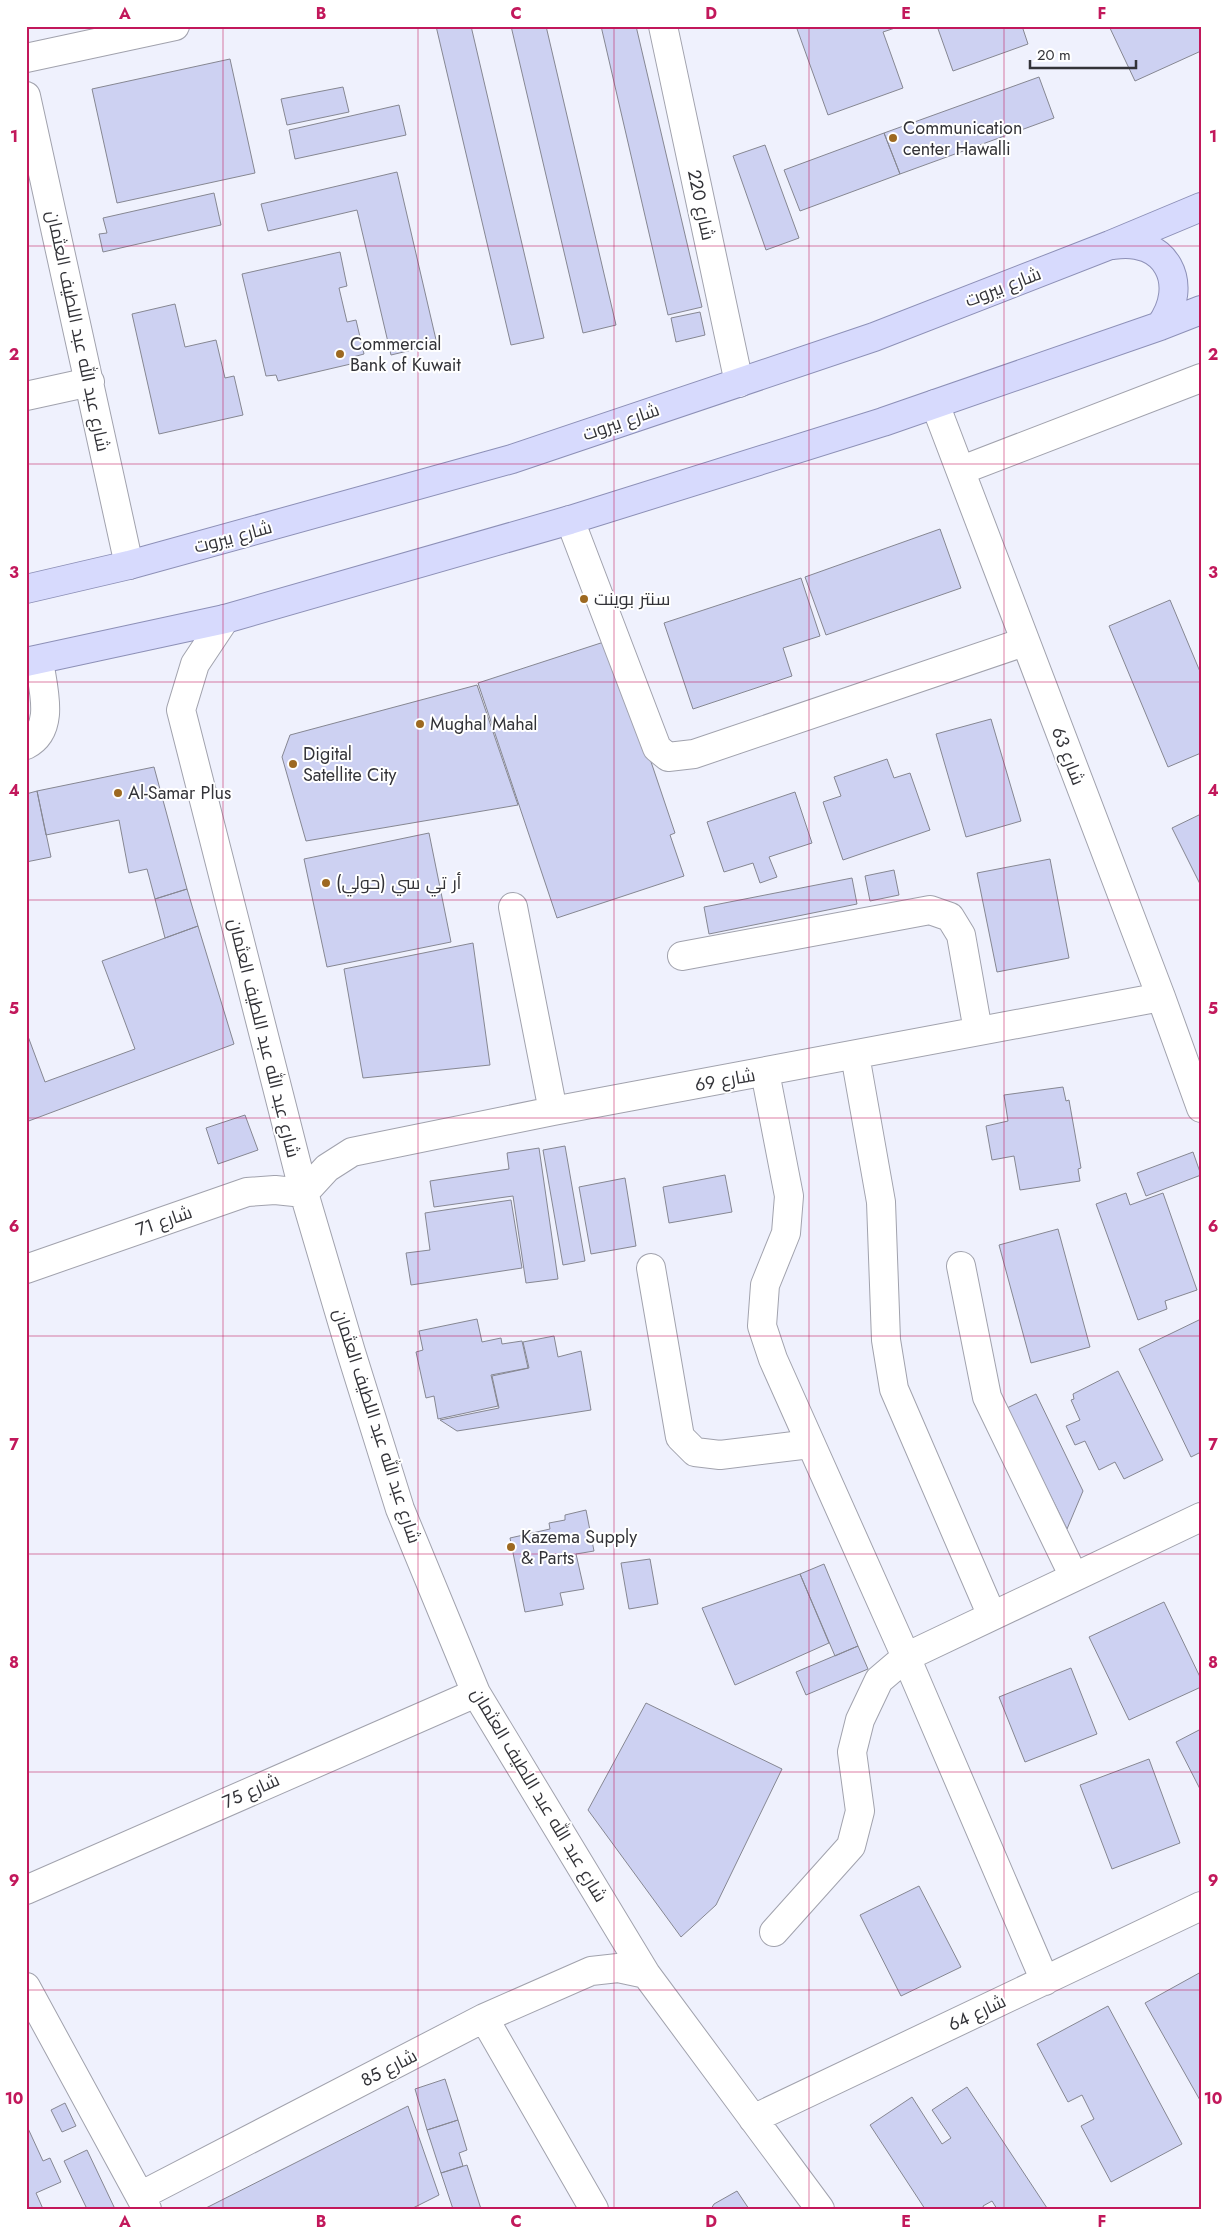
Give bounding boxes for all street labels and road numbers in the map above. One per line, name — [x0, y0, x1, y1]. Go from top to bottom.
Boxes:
street label: شارع 220 — [681, 167, 721, 243]
street label: شارع عبد الله عبد اللطيف العثمان — [40, 208, 116, 454]
street label: شارع بيروت — [961, 261, 1045, 313]
street label: شارع بيروت — [579, 397, 663, 447]
street label: شارع بيروت — [191, 514, 275, 560]
street label: شارع 63 — [1045, 723, 1091, 789]
street label: شارع عبد الله عبد اللطيف العثمان — [222, 916, 306, 1160]
street label: شارع 69 — [693, 1062, 757, 1098]
street label: شارع 71 — [132, 1199, 196, 1243]
street label: شارع عبد الله عبد اللطيف العثمان — [327, 1305, 427, 1547]
street label: شارع عبد الله عبد اللطيف العثمان — [465, 1683, 613, 1907]
street label: شارع 75 — [218, 1767, 284, 1815]
street label: شارع 64 — [944, 1988, 1010, 2038]
street label: شارع 85 — [356, 2043, 422, 2093]

